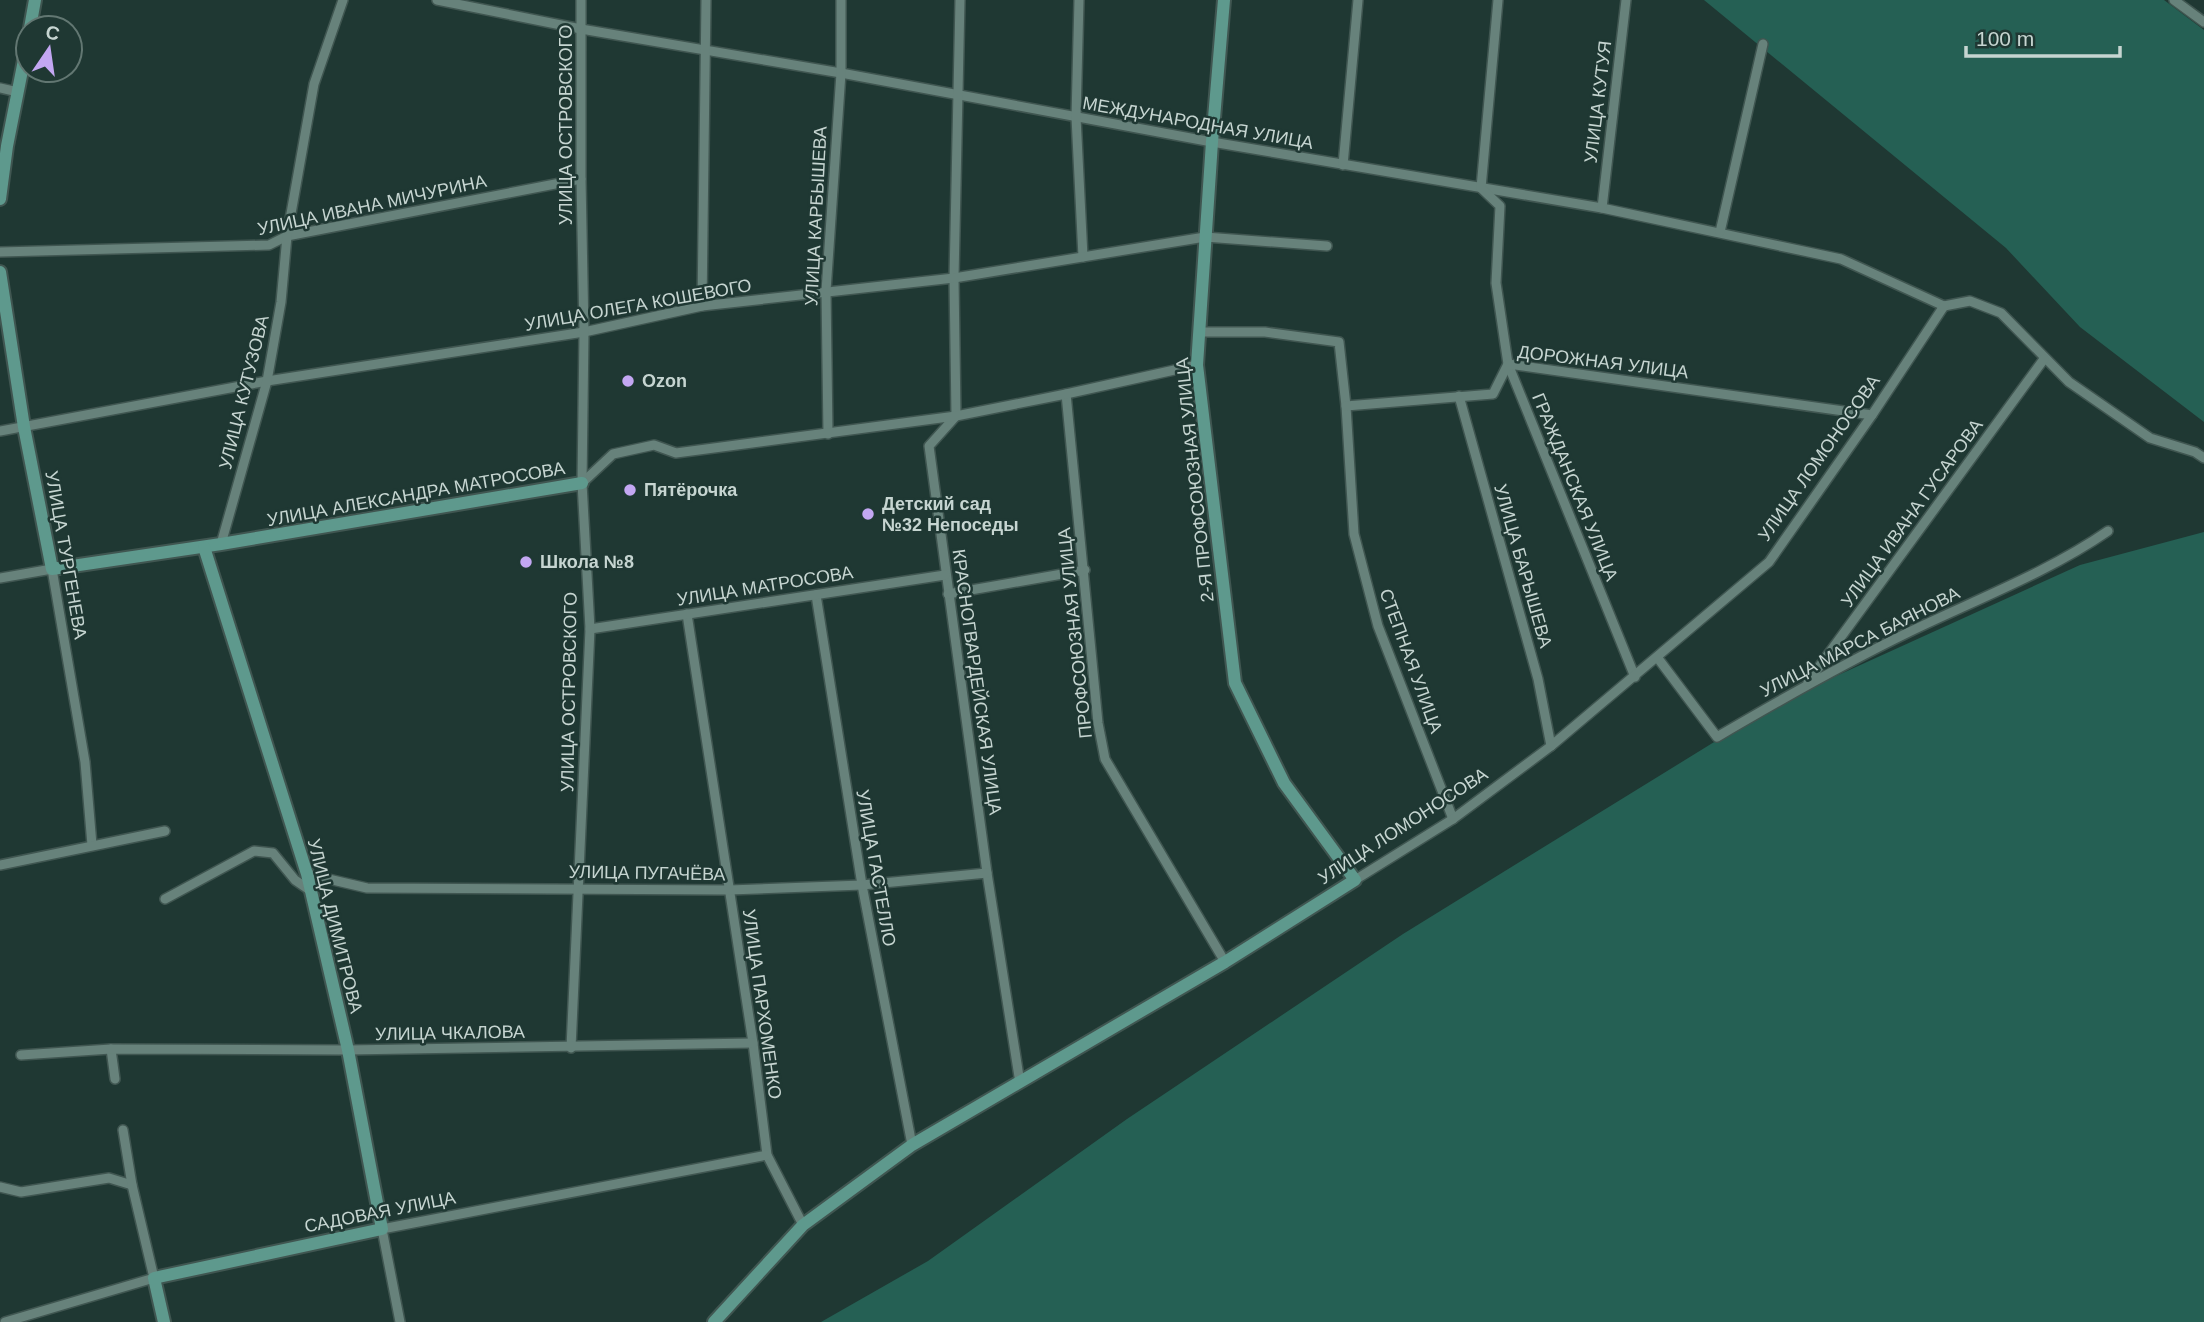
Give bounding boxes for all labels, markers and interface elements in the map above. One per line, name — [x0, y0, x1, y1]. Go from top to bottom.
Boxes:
north arrow — [14, 14, 84, 84]
scale bar — [1966, 14, 2120, 58]
text: С — [44, 21, 62, 45]
street label: УЛИЦА ОСТРОВСКОГО — [556, 25, 576, 225]
text: 100 m — [1976, 27, 2034, 50]
street label: УЛИЦА КУТУЯ — [1581, 40, 1615, 164]
street label: МЕЖДУНАРОДНАЯ УЛИЦА — [1081, 93, 1315, 153]
street label: УЛИЦА КАРБЫШЕВА — [801, 126, 831, 306]
street label: УЛИЦА ИВАНА МИЧУРИНА — [256, 171, 488, 239]
street label: УЛИЦА ОЛЕГА КОШЕВОГО — [523, 275, 753, 335]
street label: УЛИЦА КУТУЗОВА — [215, 313, 273, 471]
street label: ДОРОЖНАЯ УЛИЦА — [1516, 342, 1690, 382]
street label: 2-Я ПРОФСОЮЗНАЯ УЛИЦА — [1172, 357, 1218, 603]
place label: Ozon — [642, 371, 687, 391]
street label: УЛИЦА ЛОМОНОСОВА — [1754, 371, 1884, 545]
marker: Ozon — [620, 373, 636, 389]
street label: ГРАЖДАНСКАЯ УЛИЦА — [1528, 390, 1622, 584]
street label: УЛИЦА ИВАНА ГУСАРОВА — [1837, 415, 1987, 611]
street label: УЛИЦА АЛЕКСАНДРА МАТРОСОВА — [265, 458, 567, 530]
street label: УЛИЦА ТУРГЕНЕВА — [41, 469, 91, 641]
place label: Пятёрочка — [644, 480, 738, 500]
marker: Пятёрочка — [622, 482, 638, 498]
street label: УЛИЦА БАРЫШЕВА — [1490, 482, 1556, 650]
place label: Детский сад №32 Непоседы — [882, 494, 1019, 535]
marker: Детский сад №32 Непоседы — [860, 506, 876, 522]
street label: ПРОФСОЮЗНАЯ УЛИЦА — [1054, 527, 1096, 739]
street label: КРАСНОГВАРДЕЙСКАЯ УЛИЦА — [948, 548, 1007, 816]
place label: Школа №8 — [540, 552, 634, 572]
marker: Школа №8 — [518, 554, 534, 570]
street label: УЛИЦА МАТРОСОВА — [675, 562, 855, 610]
street label: УЛИЦА МАРСА БАЯНОВА — [1757, 583, 1963, 701]
street label: СТЕПНАЯ УЛИЦА — [1376, 586, 1446, 736]
street label: УЛИЦА ОСТРОВСКОГО — [557, 592, 581, 792]
street label: УЛИЦА ЛОМОНОСОВА — [1315, 764, 1491, 888]
street label: УЛИЦА ГАСТЕЛЛО — [852, 788, 900, 948]
street label: УЛИЦА ДИМИТРОВА — [304, 837, 366, 1015]
street label: УЛИЦА ПУГАЧЁВА — [568, 862, 726, 884]
street label: УЛИЦА ПАРХОМЕНКО — [739, 908, 785, 1100]
street label: УЛИЦА ЧКАЛОВА — [375, 1022, 525, 1044]
street label: САДОВАЯ УЛИЦА — [303, 1188, 457, 1236]

